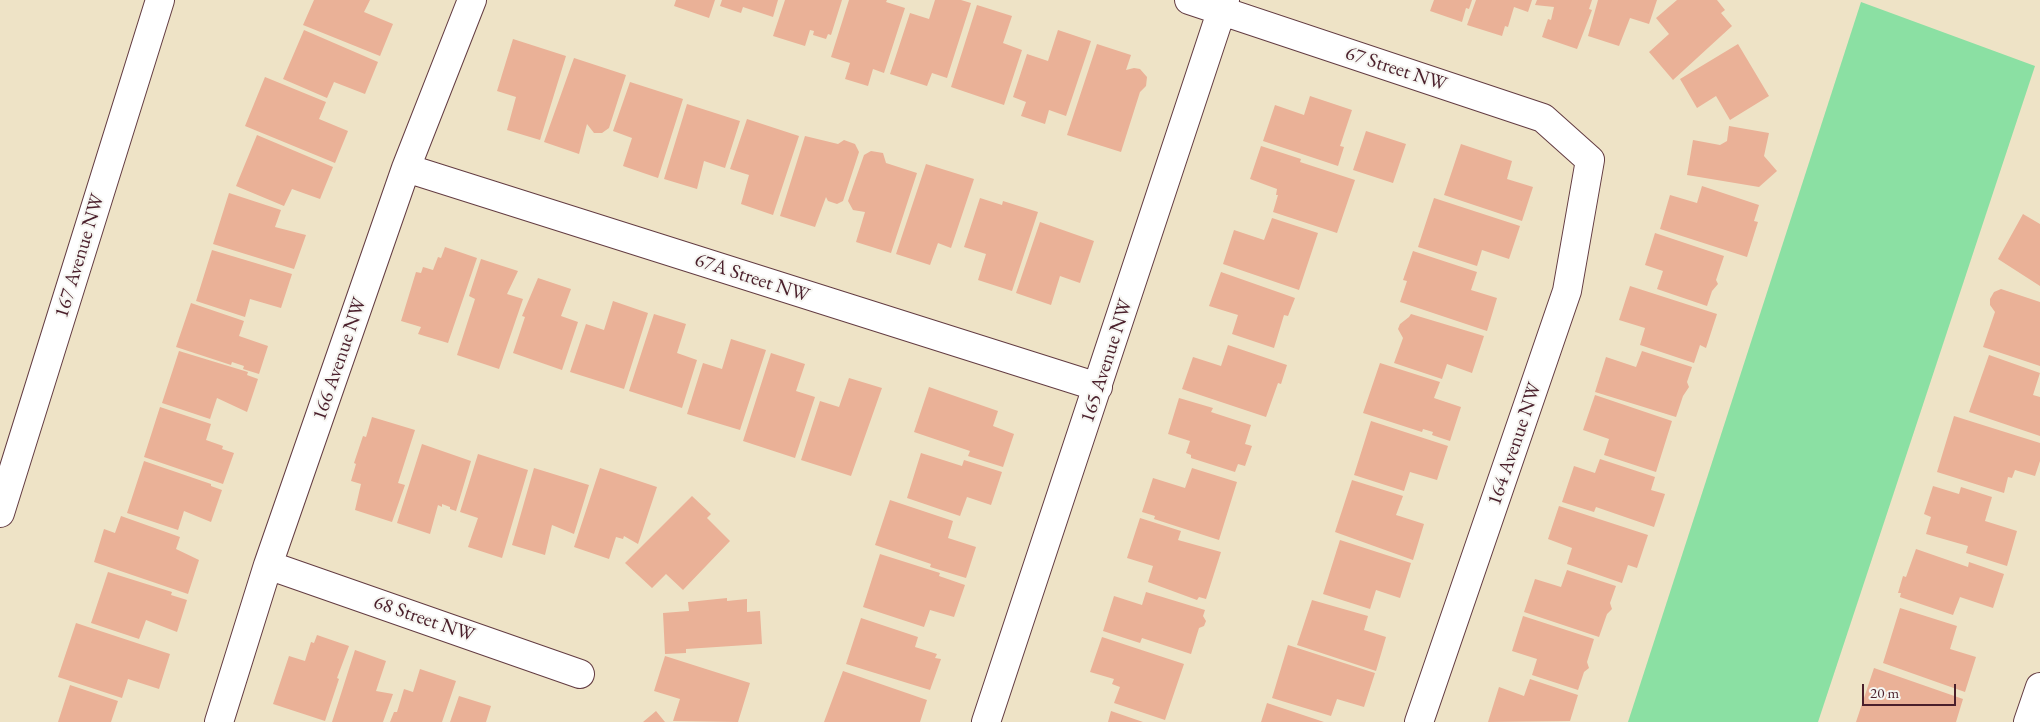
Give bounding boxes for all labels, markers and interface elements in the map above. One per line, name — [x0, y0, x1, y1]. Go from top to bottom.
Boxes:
street label: 67 Street NW — [1342, 41, 1450, 97]
street label: 167 Avenue NW — [50, 191, 110, 321]
street label: 67A Street NW — [692, 248, 812, 308]
street label: 166 Avenue NW — [308, 294, 372, 424]
street label: 165 Avenue NW — [1076, 296, 1138, 426]
street label: 164 Avenue NW — [1483, 379, 1547, 509]
street label: 68 Street NW — [370, 591, 478, 647]
scale bar — [1865, 674, 1959, 706]
text: 20 m — [1870, 683, 1899, 702]

